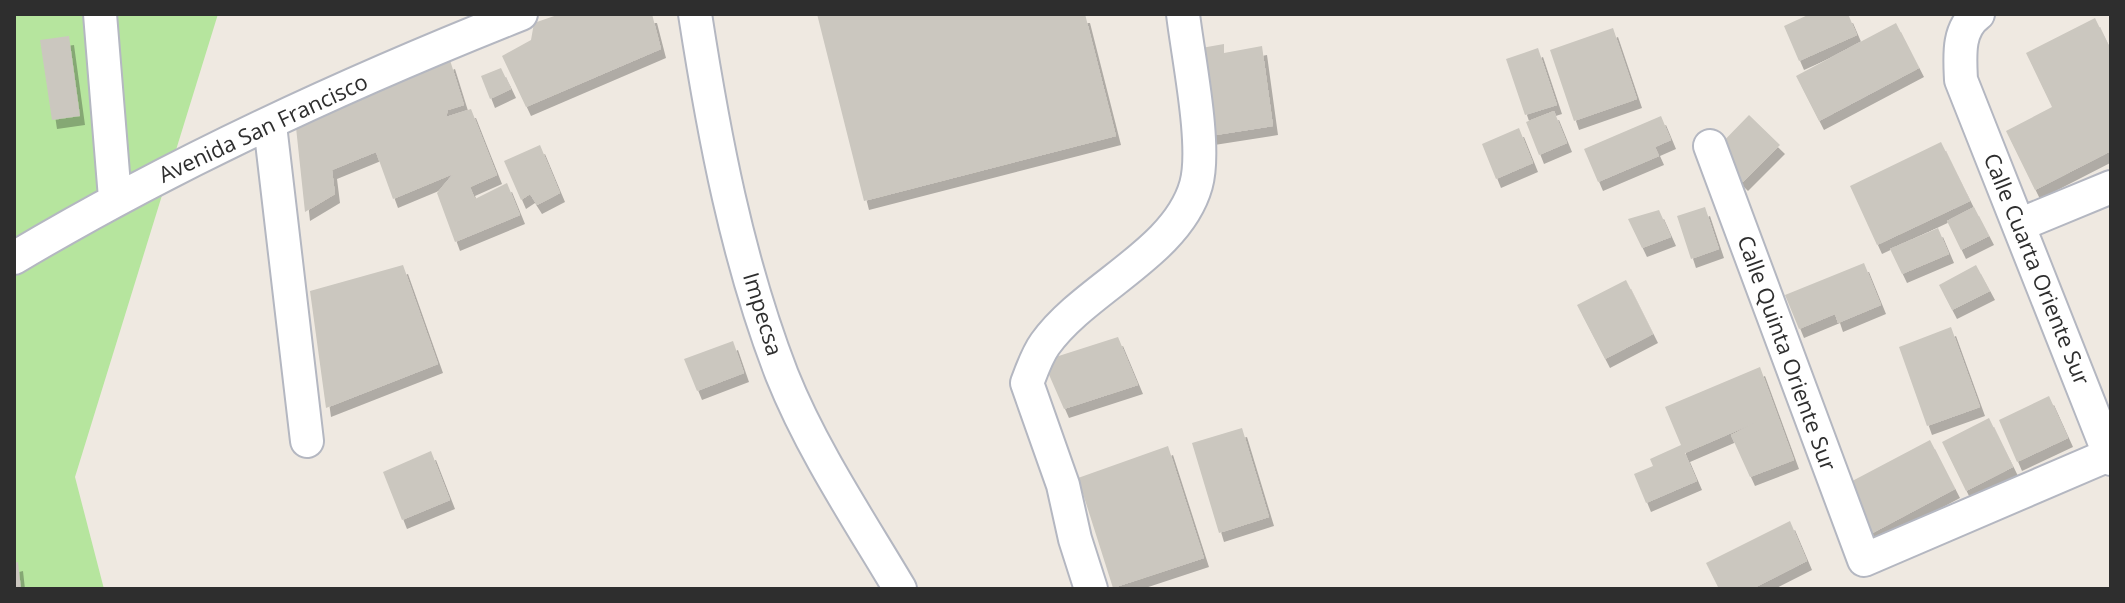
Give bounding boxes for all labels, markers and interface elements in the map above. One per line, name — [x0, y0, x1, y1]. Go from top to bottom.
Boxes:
street label: Avenida San Francisco — [153, 65, 372, 189]
street label: Calle Cuarta Oriente Sur — [1978, 148, 2098, 389]
street label: Calle Quinta Oriente Sur — [1731, 231, 1845, 475]
street label: Impecsa — [737, 268, 791, 359]

